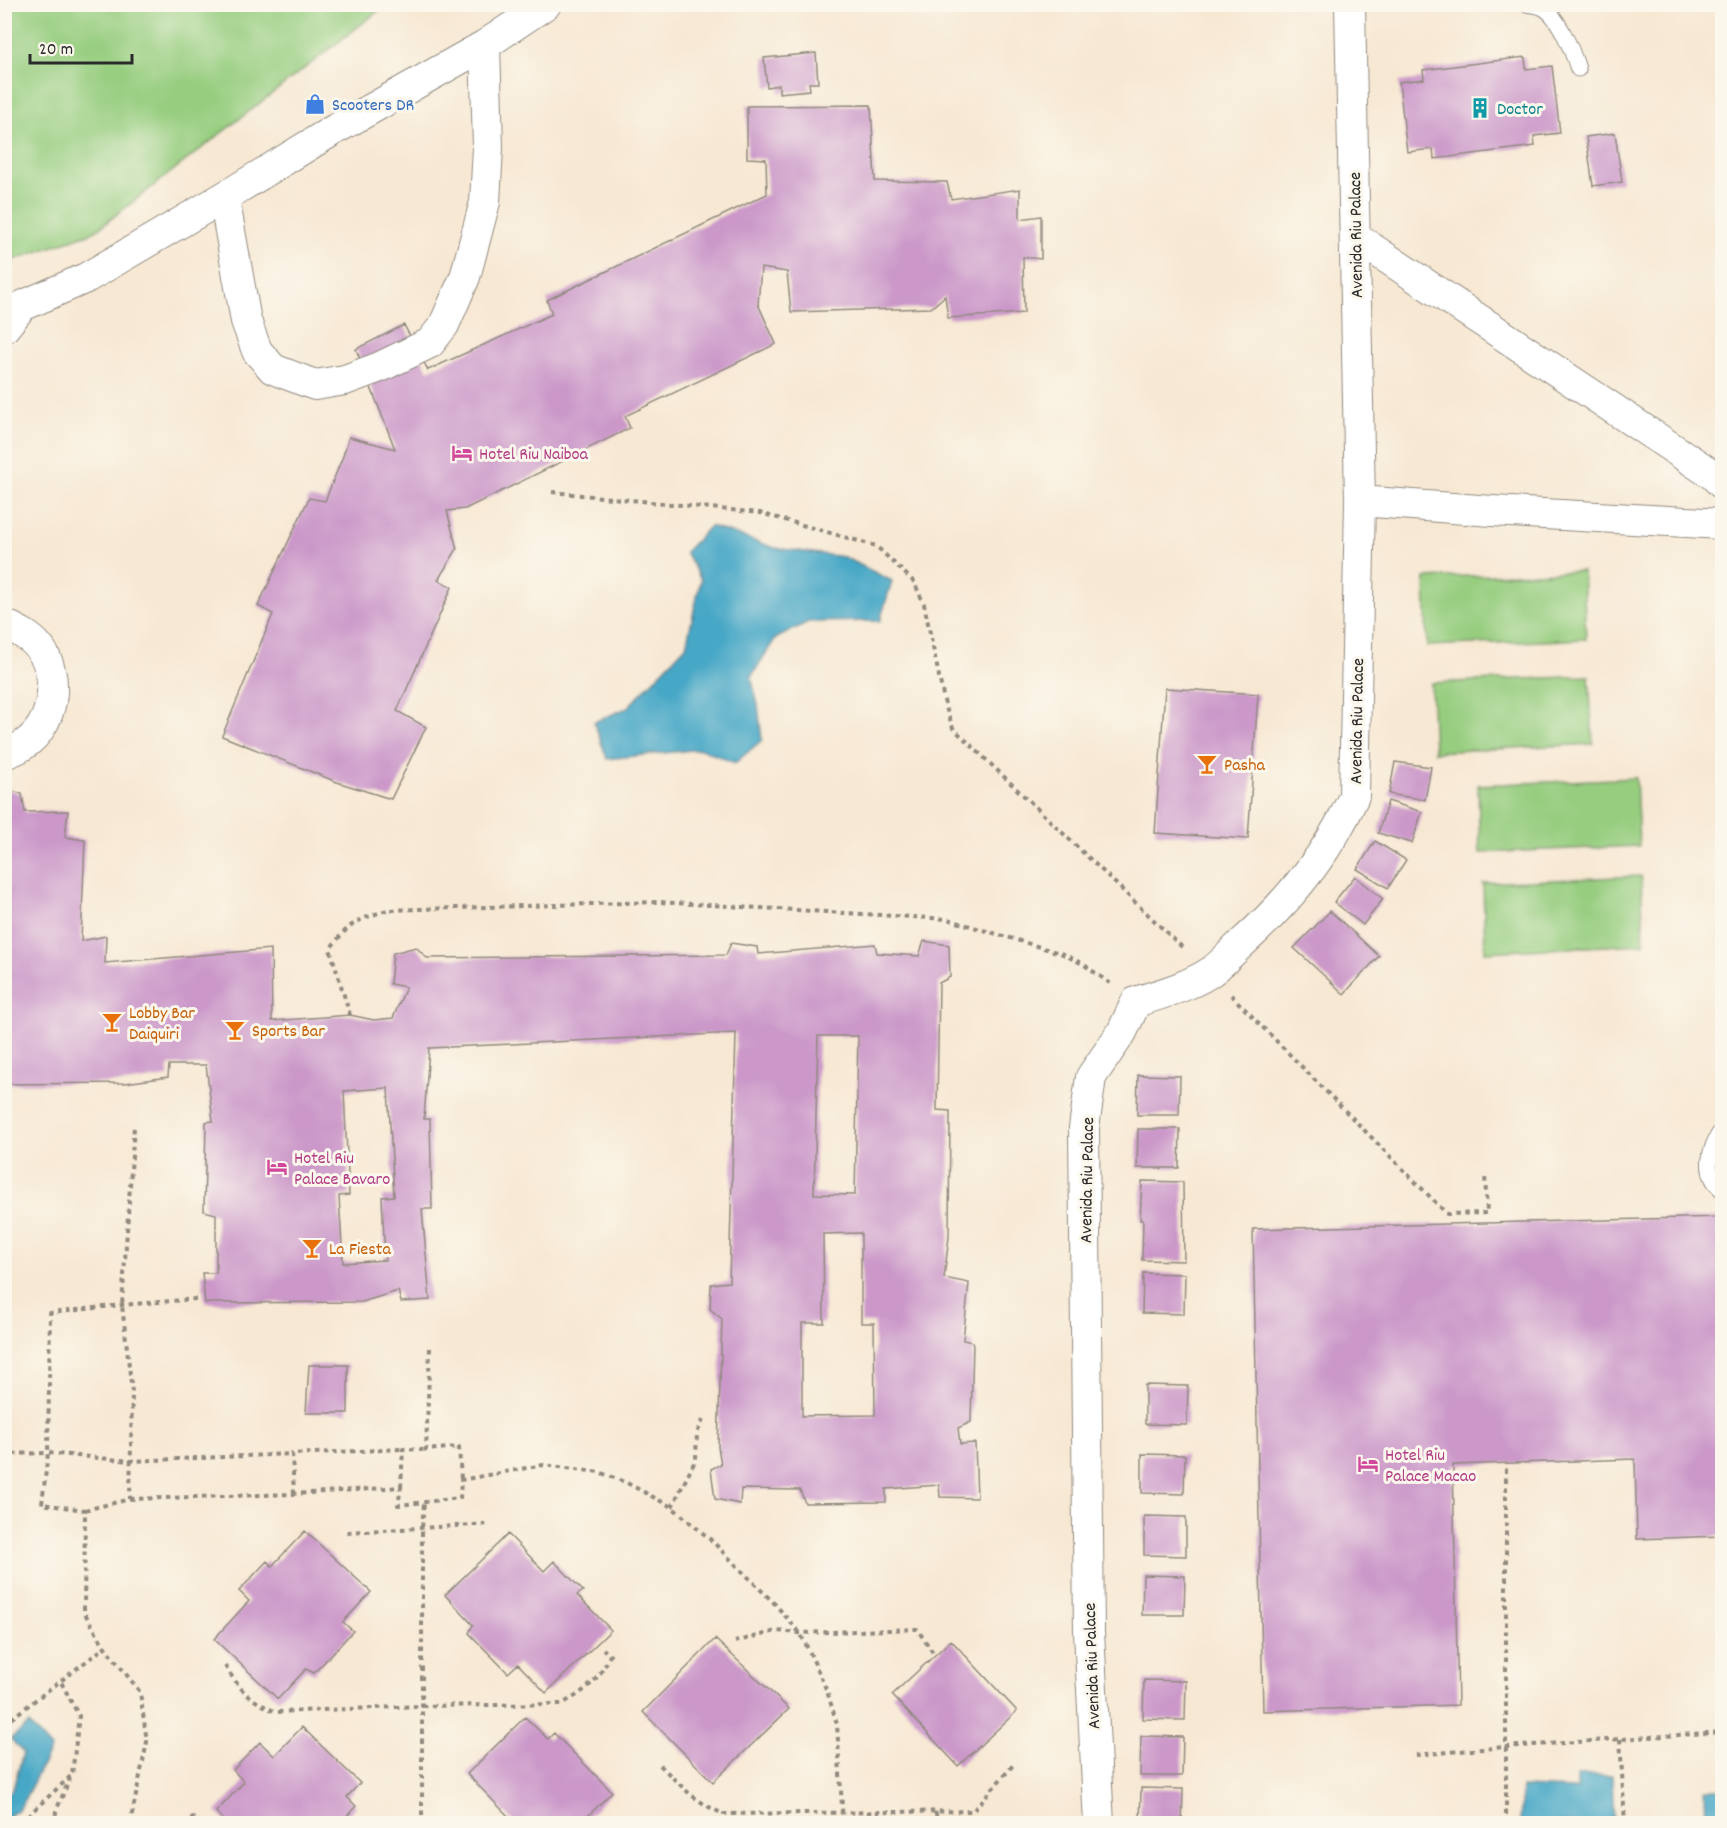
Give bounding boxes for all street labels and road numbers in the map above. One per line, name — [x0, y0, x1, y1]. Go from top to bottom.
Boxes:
street label: Avenida Riu Palace — [1344, 172, 1371, 298]
street label: Avenida Riu Palace — [1345, 658, 1372, 784]
street label: Avenida Riu Palace — [1075, 1117, 1102, 1243]
street label: Avenida Riu Palace — [1079, 1602, 1108, 1729]

